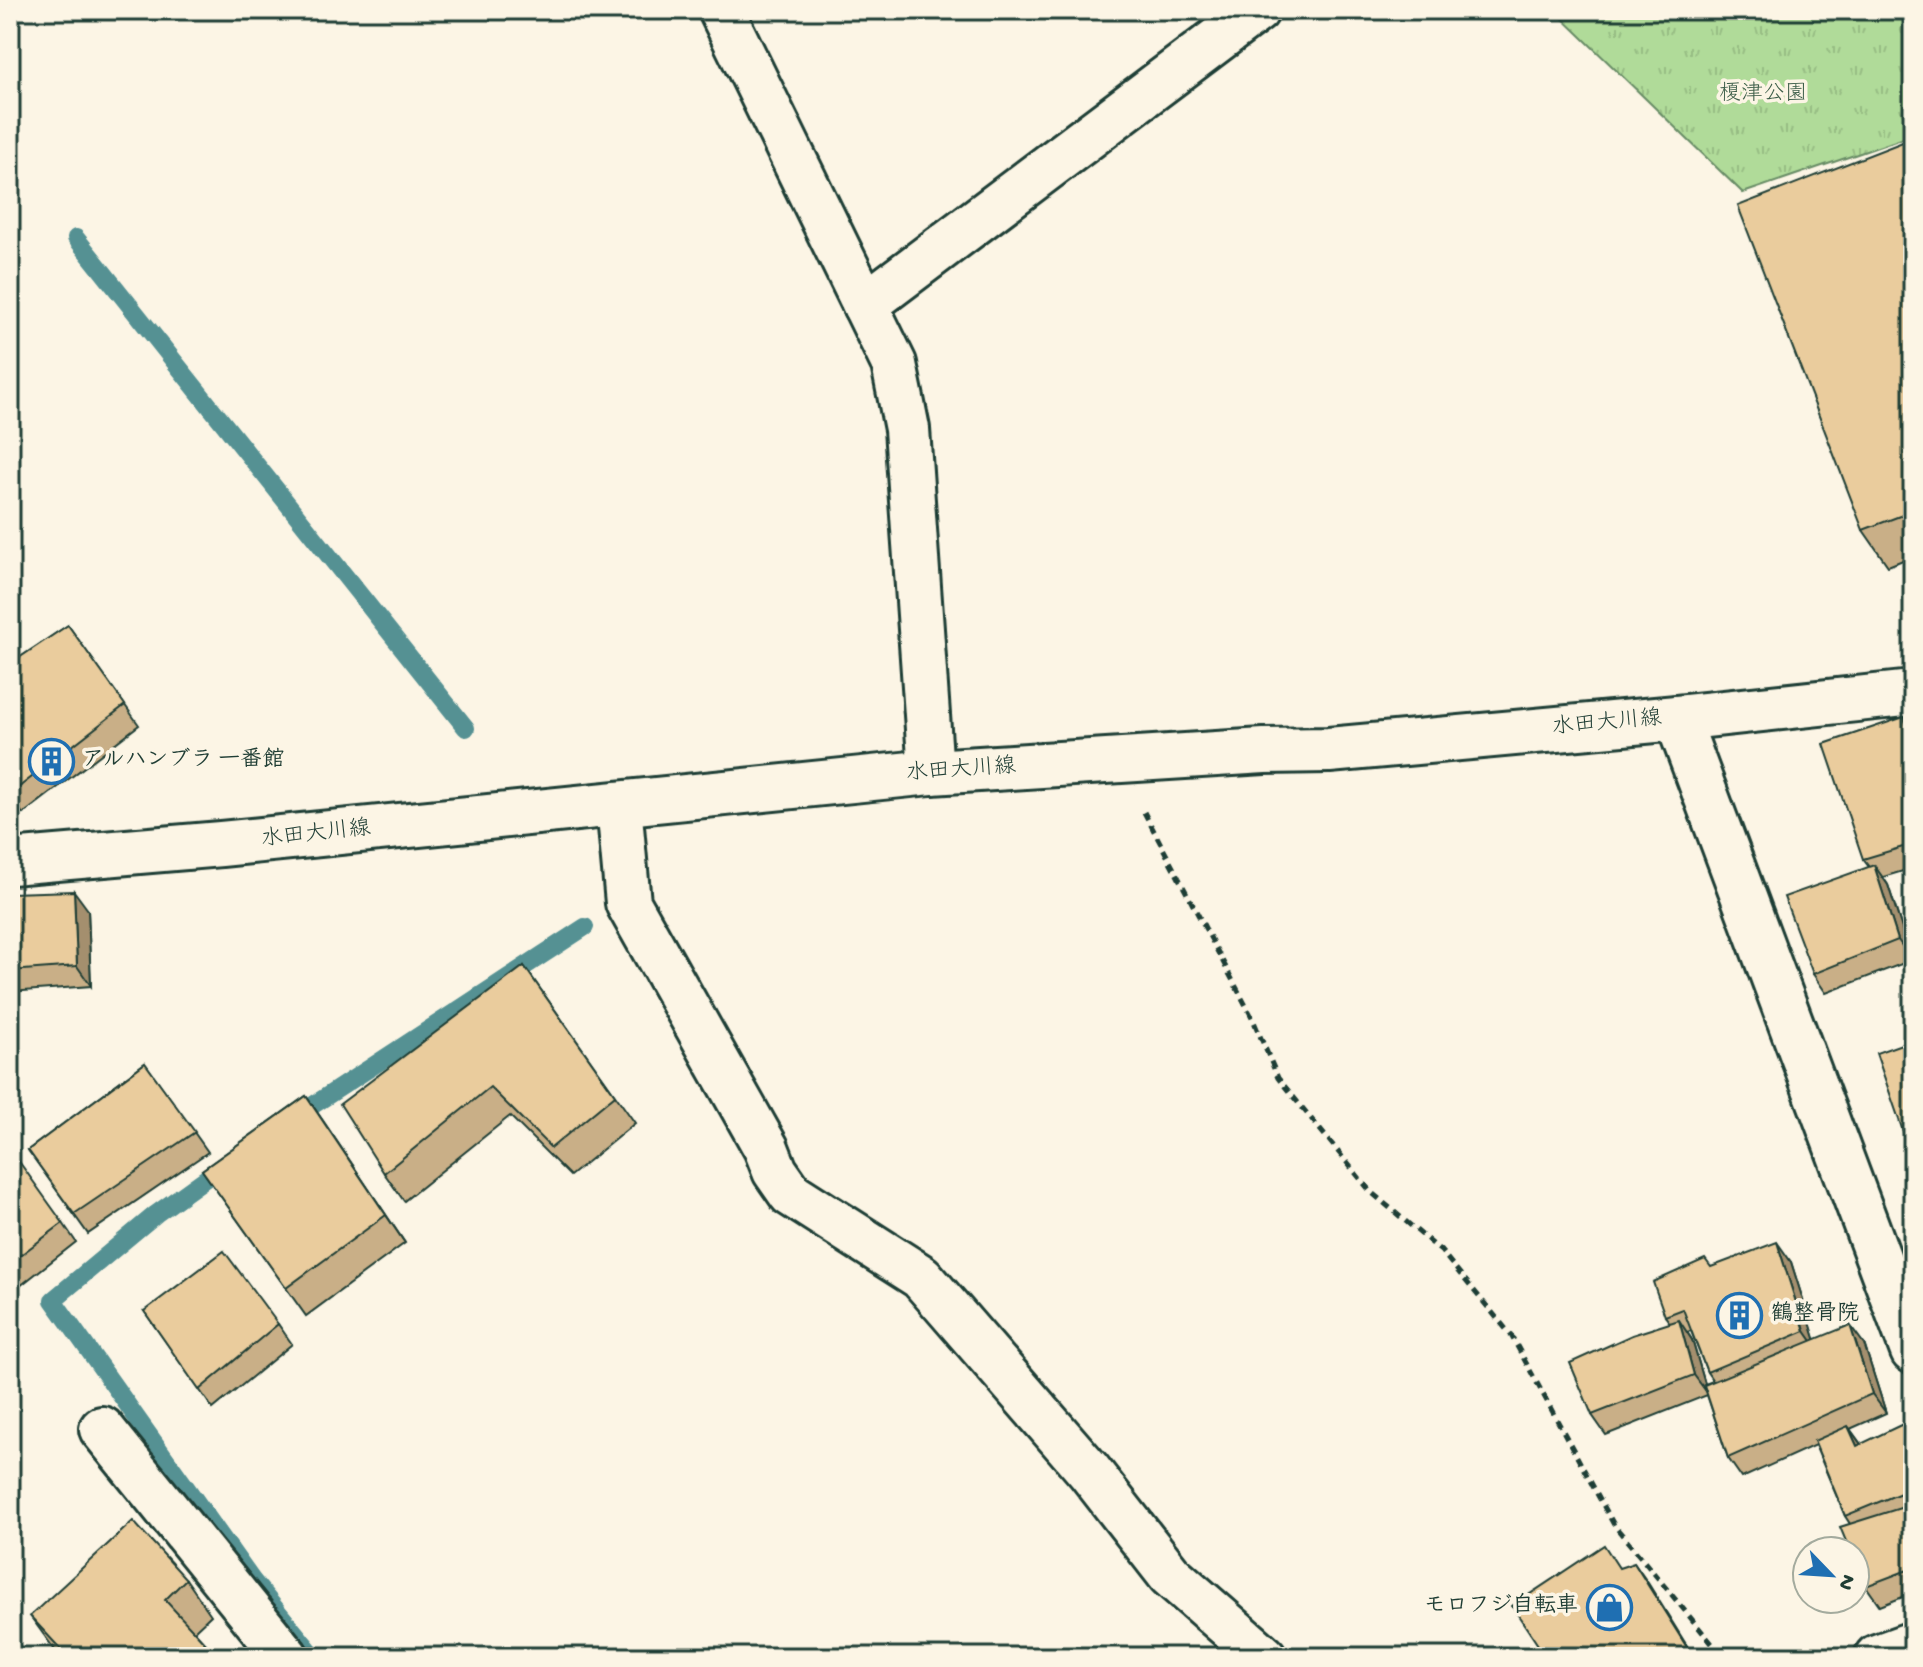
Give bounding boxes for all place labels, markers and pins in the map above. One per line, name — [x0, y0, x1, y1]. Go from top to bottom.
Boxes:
building icon: アルハンブラ 一番館 — [27, 737, 75, 785]
place label: アルハンブラ 一番館 — [82, 747, 284, 774]
building icon: 鶴整骨院 — [1716, 1291, 1764, 1339]
place label: 鶴整骨院 — [1771, 1300, 1859, 1328]
shop icon: モロフジ自転車 — [1585, 1583, 1633, 1631]
place label: モロフジ自転車 — [1424, 1592, 1578, 1620]

